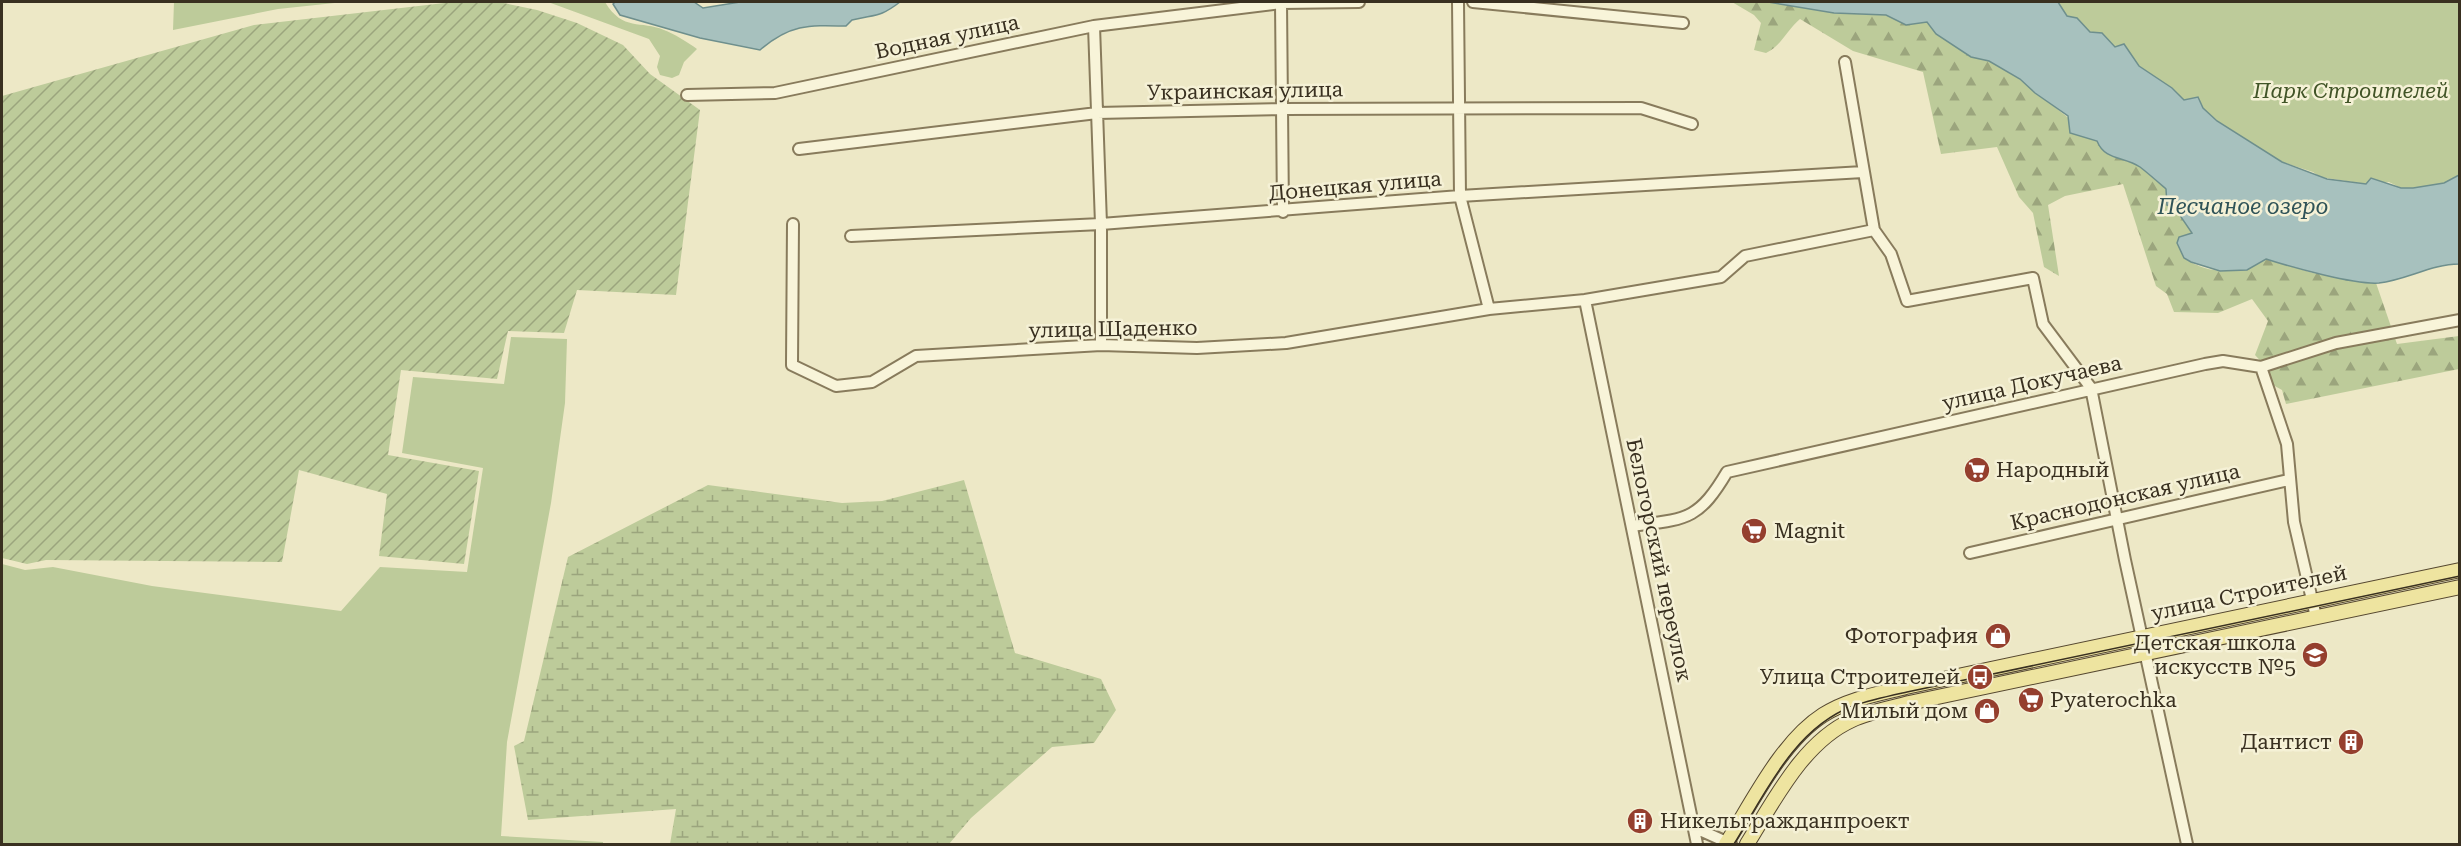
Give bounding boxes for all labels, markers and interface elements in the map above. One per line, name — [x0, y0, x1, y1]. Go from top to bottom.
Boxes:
street label: Водная улица — [873, 10, 1022, 64]
street label: Украинская улица — [1147, 77, 1344, 105]
park label: Парк Строителей — [2252, 79, 2449, 103]
street label: Донецкая улица — [1267, 166, 1443, 206]
water label: Песчаное озеро — [2157, 194, 2328, 219]
street label: улица Щаденко — [1028, 316, 1198, 342]
street label: улица Докучаева — [1940, 351, 2125, 415]
street label: Белогорский переулок — [1621, 436, 1697, 684]
supermarket icon: Народный — [1962, 455, 1992, 485]
place label: Народный — [1996, 458, 2109, 482]
street label: Краснодонская улица — [2008, 459, 2243, 535]
supermarket icon: Magnit — [1739, 516, 1769, 546]
place label: Magnit — [1774, 519, 1845, 543]
street label: улица Строителей — [2149, 561, 2349, 625]
shop icon: Фотография — [1983, 621, 2013, 651]
place label: Фотография — [1845, 624, 1978, 648]
place label: Детская школа искусств №5 — [2134, 631, 2297, 679]
school or university icon: Детская школа искусств №5 — [2300, 640, 2330, 670]
bus stop icon: Улица Строителей — [1965, 662, 1995, 692]
place label: Улица Строителей — [1760, 665, 1960, 689]
supermarket icon: Pyaterochka — [2016, 685, 2046, 715]
place label: Pyaterochka — [2050, 688, 2177, 712]
shop icon: Милый дом — [1972, 696, 2002, 726]
place label: Милый дом — [1841, 699, 1968, 723]
building icon: Дантист — [2336, 727, 2366, 757]
place label: Дантист — [2241, 730, 2332, 754]
building icon: Никельгражданпроект — [1625, 806, 1655, 836]
place label: Никельгражданпроект — [1660, 809, 1910, 833]

